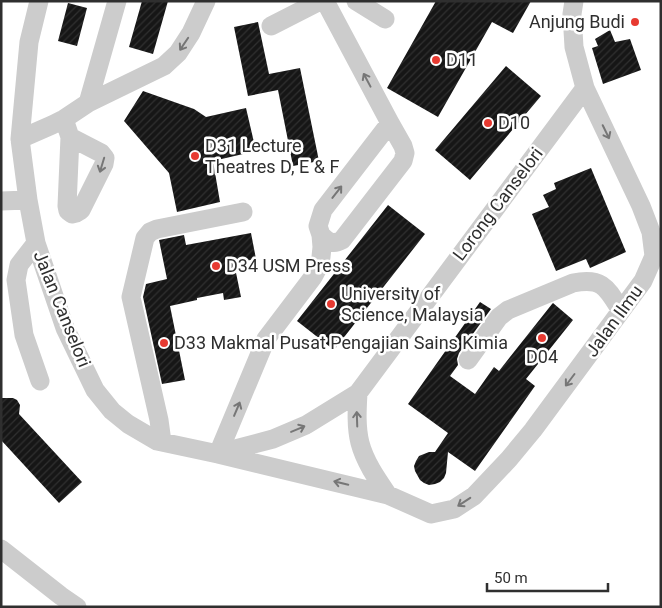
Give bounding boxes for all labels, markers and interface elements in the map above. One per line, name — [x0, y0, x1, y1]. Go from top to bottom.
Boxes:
place label: Anjung Budi — [529, 11, 625, 32]
marker: Anjung Budi — [629, 16, 641, 28]
one-way arrow — [178, 37, 188, 51]
place label: D11 — [446, 49, 478, 70]
marker: D11 — [430, 54, 442, 66]
one-way arrow — [362, 73, 371, 88]
place label: D10 — [498, 112, 530, 133]
marker: D10 — [482, 117, 494, 129]
one-way arrow — [602, 124, 611, 139]
place label: D31 Lecture Theatres D, E & F — [205, 135, 339, 177]
street label: Lorong Canselori — [448, 143, 547, 264]
marker: D31 Lecture Theatres D, E & F — [189, 150, 201, 162]
one-way arrow — [97, 157, 107, 173]
one-way arrow — [331, 186, 342, 199]
street label: Jalan Canselori — [30, 248, 95, 370]
place label: D34 USM Press — [226, 255, 350, 276]
marker: D34 USM Press — [210, 260, 222, 272]
street label: Jalan Ilmu — [581, 281, 647, 361]
place label: University of Science, Malaysia — [341, 283, 483, 325]
marker: University of Science, Malaysia — [325, 298, 337, 310]
place label: D33 Makmal Pusat Pengajian Sains Kimia — [174, 332, 508, 353]
marker: D04 — [536, 332, 548, 344]
marker: D33 Makmal Pusat Pengajian Sains Kimia — [158, 337, 170, 349]
place label: D04 — [526, 346, 558, 367]
one-way arrow — [565, 373, 575, 387]
one-way arrow — [232, 402, 242, 417]
one-way arrow — [353, 411, 362, 427]
one-way arrow — [290, 423, 305, 433]
one-way arrow — [333, 478, 349, 488]
one-way arrow — [457, 497, 471, 508]
scale bar — [487, 560, 608, 592]
text: 50 m — [494, 569, 528, 587]

